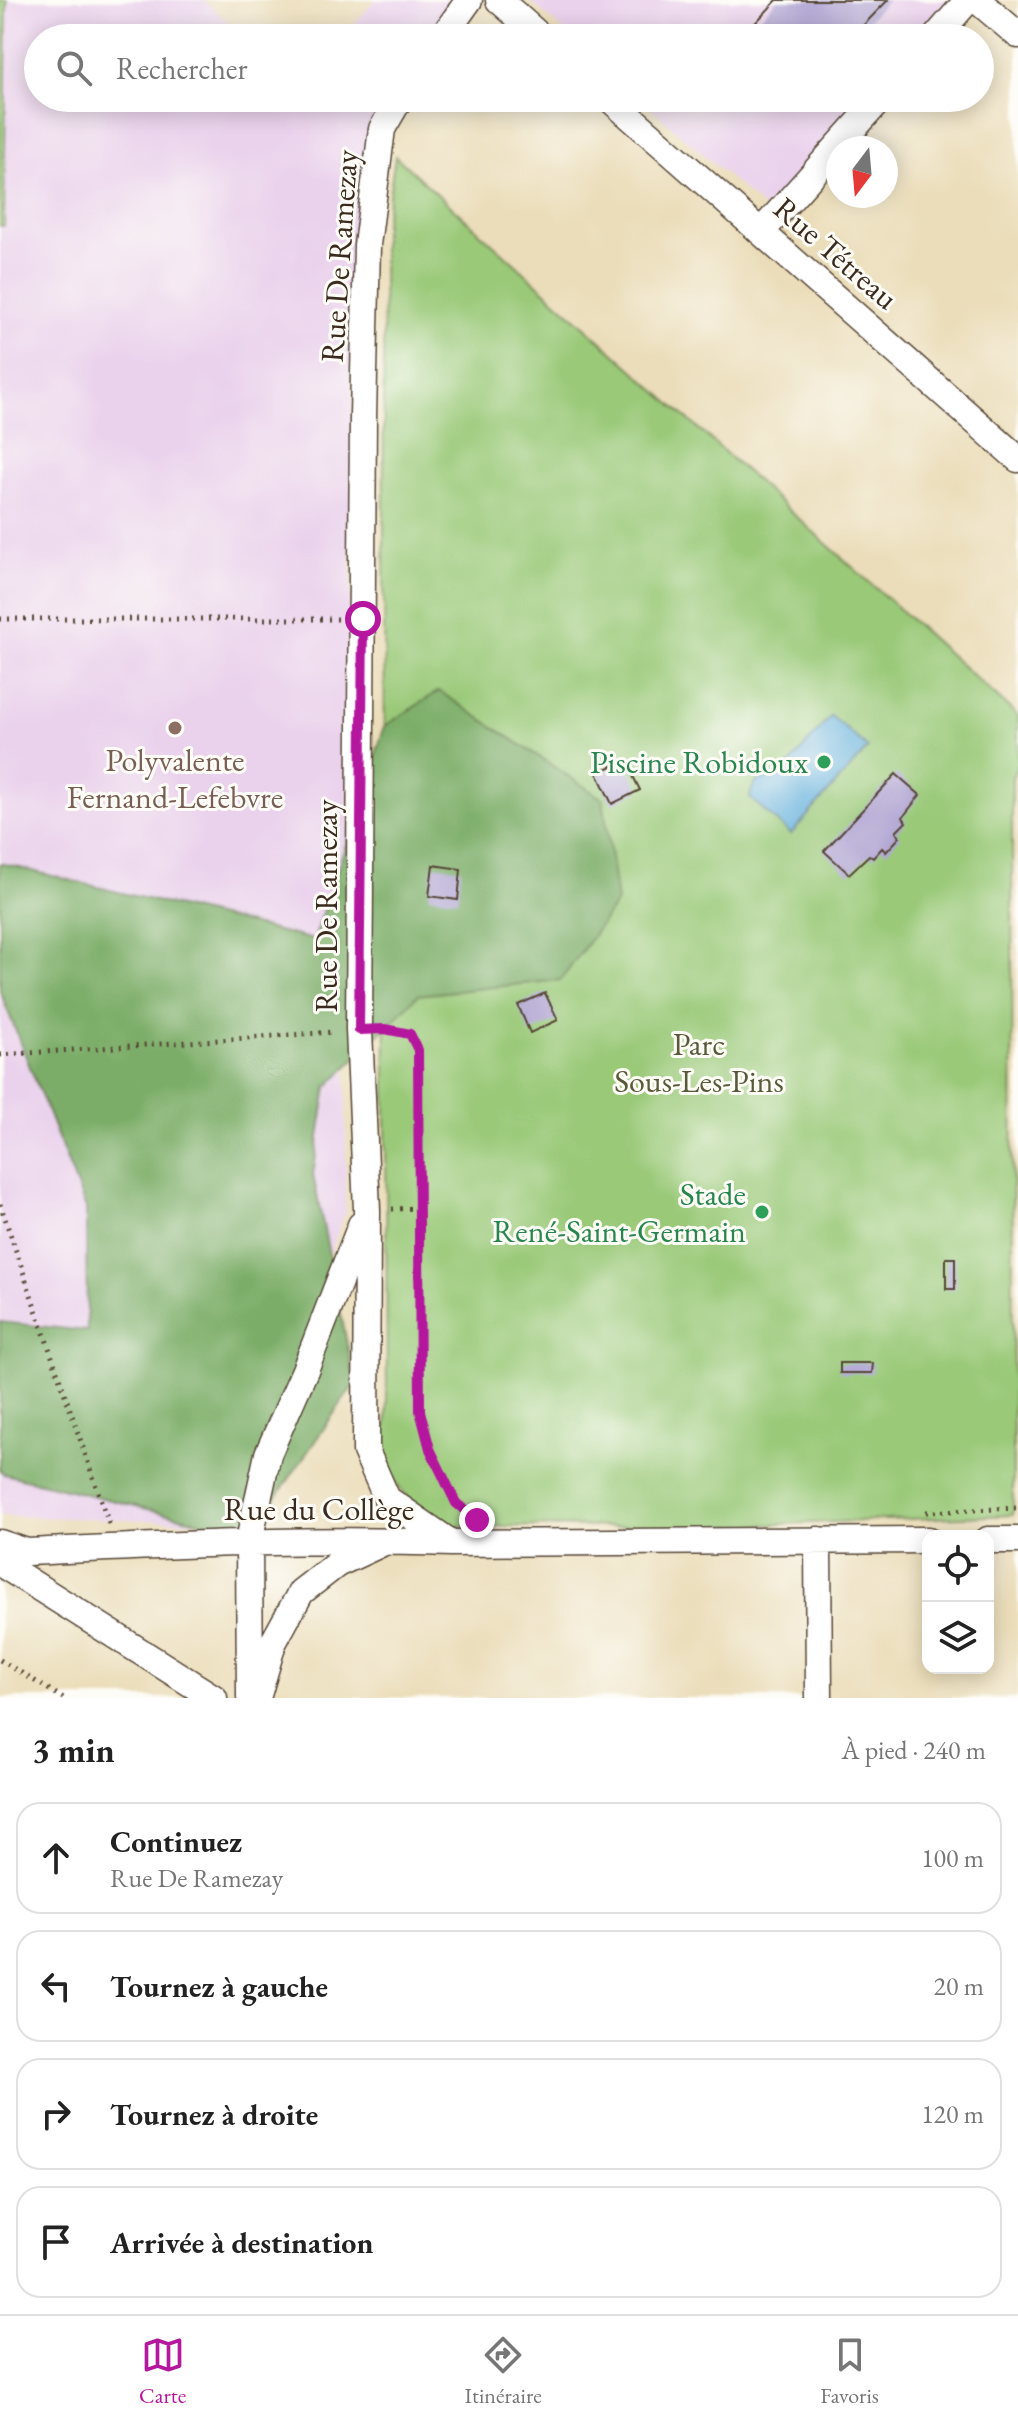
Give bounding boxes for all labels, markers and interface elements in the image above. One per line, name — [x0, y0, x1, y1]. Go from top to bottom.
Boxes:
search box — [24, 24, 994, 112]
icon: search — [52, 46, 96, 90]
text: Rechercher — [116, 49, 248, 88]
north arrow — [826, 136, 898, 208]
street label: Rue De Ramezay — [311, 147, 367, 364]
street label: Rue Tétreau — [765, 187, 907, 319]
route start — [345, 601, 381, 637]
marker: Polyvalente Fernand-Lefebvre — [166, 719, 184, 737]
place label: Polyvalente Fernand-Lefebvre — [67, 739, 283, 818]
place label: Piscine Robidoux — [590, 741, 808, 783]
marker: Piscine Robidoux — [815, 753, 833, 771]
street label: Rue De Ramezay — [305, 798, 347, 1013]
park label: Parc Sous-Les-Pins — [614, 1023, 784, 1102]
place label: Stade René-Saint-Germain — [492, 1173, 746, 1252]
marker: Stade René-Saint-Germain — [753, 1203, 771, 1221]
street label: Rue du Collège — [224, 1488, 414, 1530]
route end — [459, 1502, 495, 1538]
map controls — [922, 1530, 994, 1674]
button: locate — [922, 1530, 994, 1602]
button: layers — [922, 1602, 994, 1674]
text: 3 min — [32, 1728, 115, 1772]
text: À pied · 240 m — [841, 1733, 986, 1767]
text: Continuez — [110, 1822, 242, 1861]
icon: ahead — [34, 1836, 78, 1880]
text: 100 m — [921, 1841, 984, 1875]
text: Rue De Ramezay — [110, 1861, 283, 1895]
icon: left — [34, 1964, 78, 2008]
text: Tournez à gauche — [110, 1967, 328, 2006]
text: 20 m — [934, 1969, 984, 2003]
icon: right — [34, 2092, 78, 2136]
text: Tournez à droite — [110, 2095, 318, 2134]
text: 120 m — [921, 2097, 984, 2131]
icon: arrive — [34, 2220, 78, 2264]
text: Arrivée à destination — [110, 2223, 373, 2262]
tab: Carte — [139, 2333, 186, 2410]
tab: Itinéraire — [465, 2333, 542, 2410]
tab: Favoris — [820, 2333, 879, 2410]

